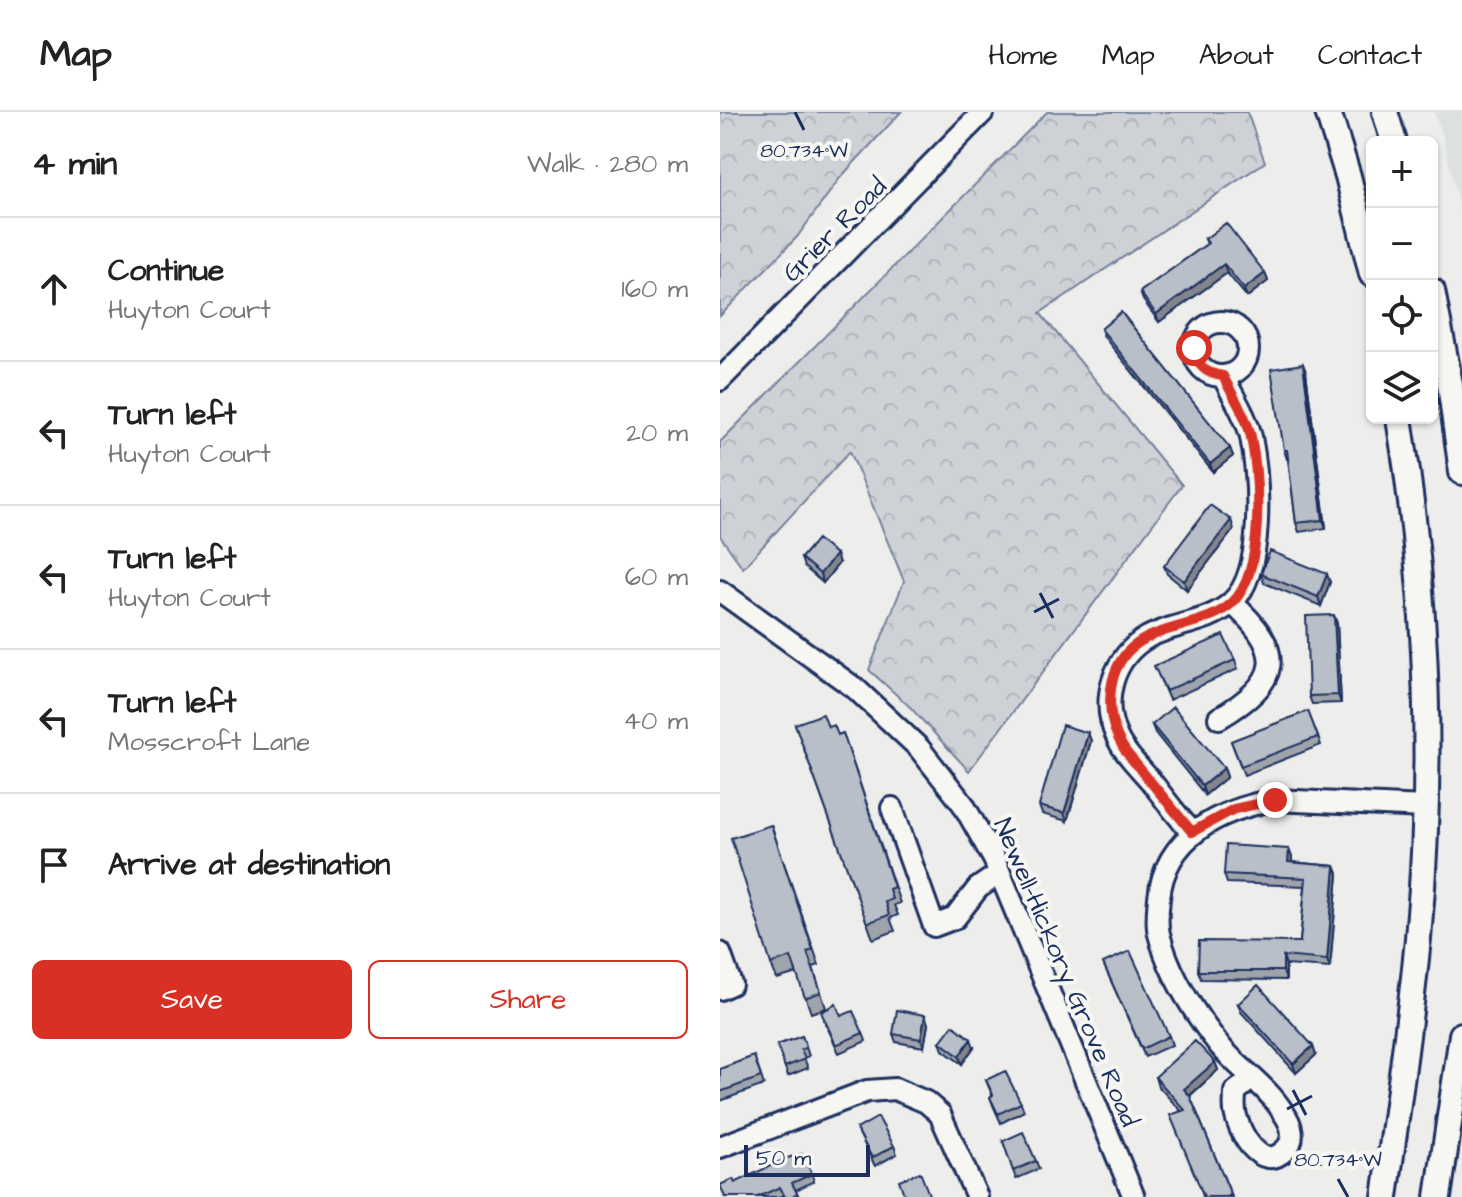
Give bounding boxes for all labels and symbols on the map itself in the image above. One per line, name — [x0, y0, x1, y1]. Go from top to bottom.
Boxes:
text: 80.734°W — [760, 137, 848, 165]
street label: Grier Road — [774, 169, 895, 290]
route start — [1176, 330, 1212, 366]
route end — [1257, 782, 1293, 818]
street label: Newell-Hickory Grove Road — [983, 813, 1148, 1133]
scale bar — [744, 1141, 870, 1177]
text: 80.734°W — [1294, 1146, 1382, 1174]

